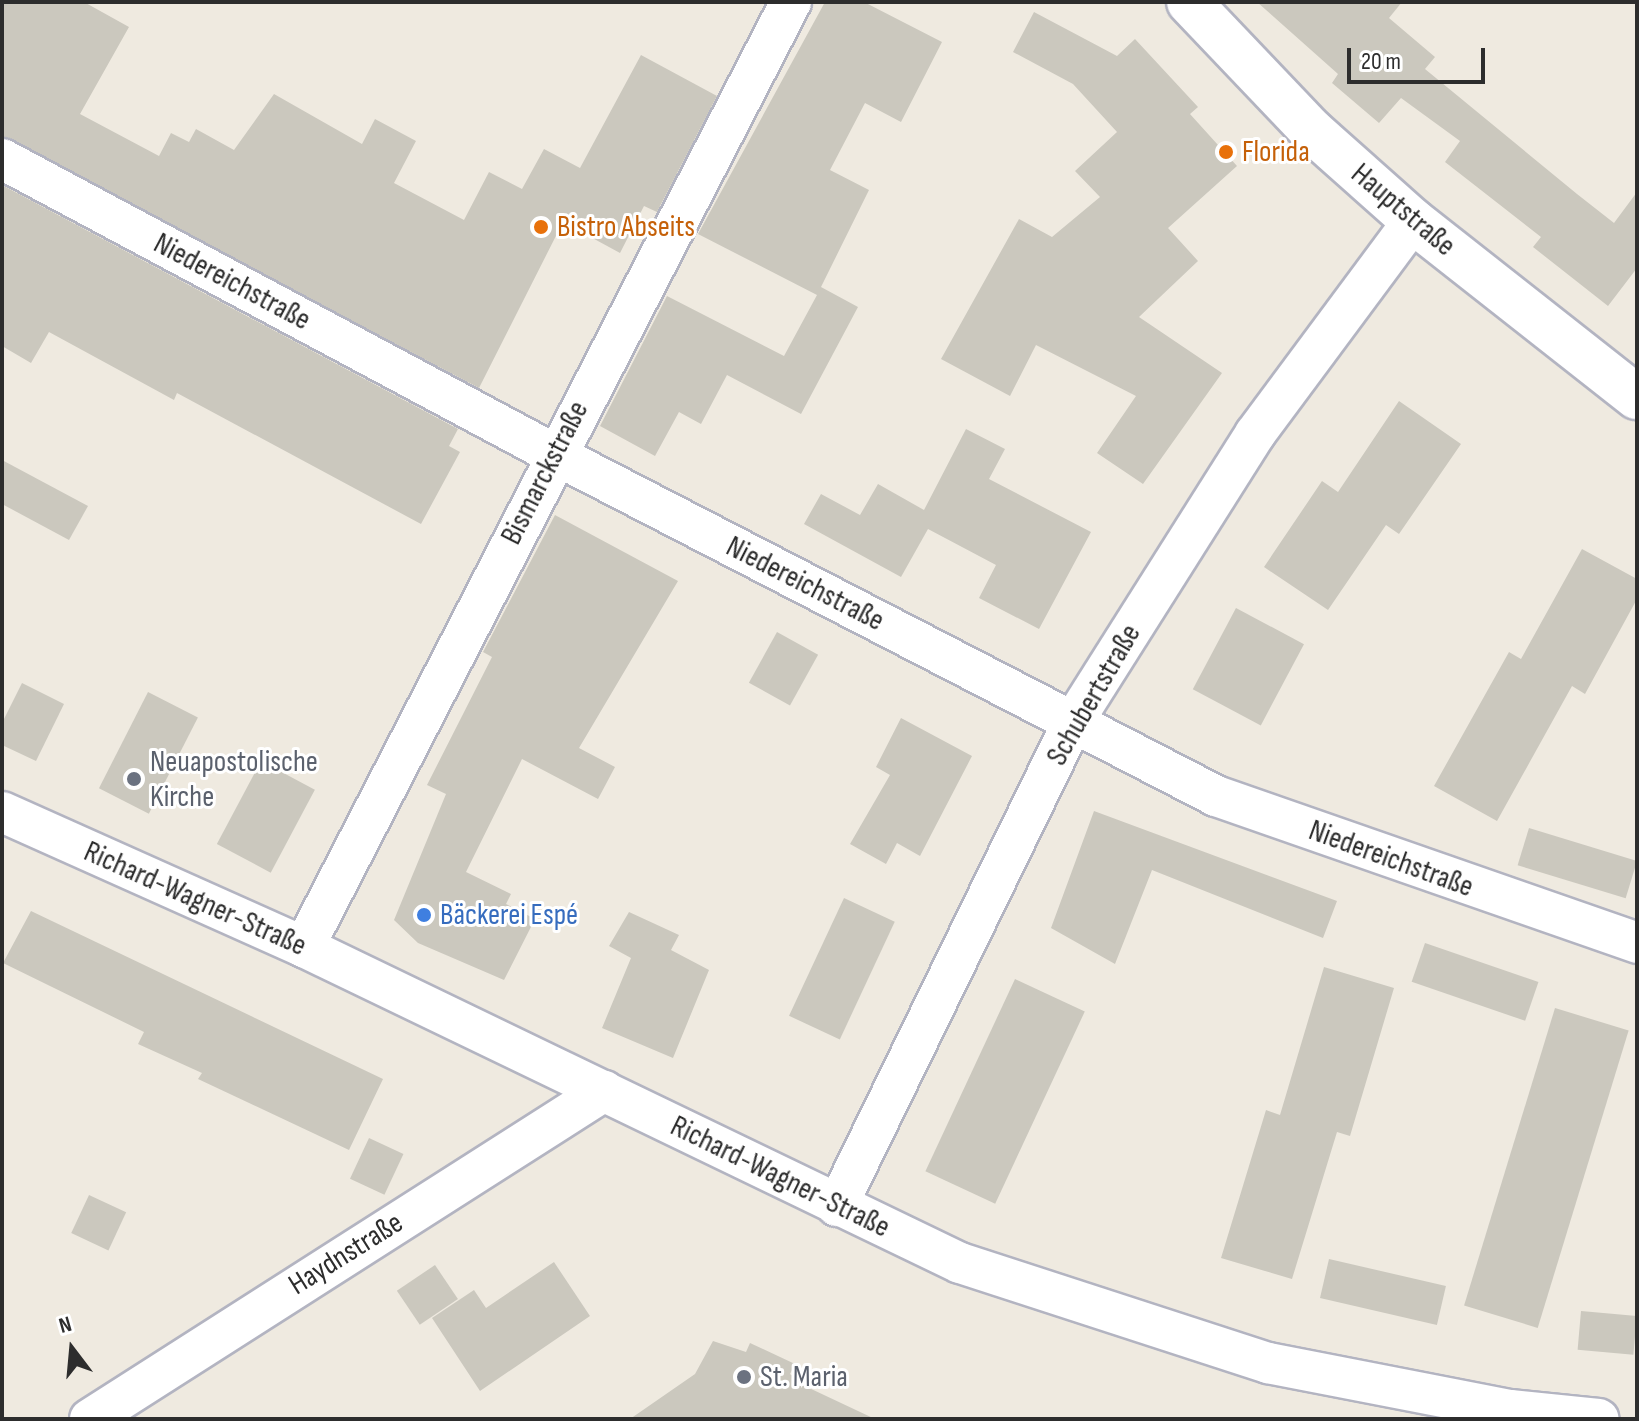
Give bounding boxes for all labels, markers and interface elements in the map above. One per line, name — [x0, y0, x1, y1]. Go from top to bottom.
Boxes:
scale bar — [1351, 32, 1489, 82]
text: 20 m — [1361, 47, 1401, 76]
place label: Florida — [1242, 134, 1310, 170]
marker: Florida — [1217, 143, 1235, 161]
street label: Hauptstraße — [1344, 156, 1462, 264]
place label: Bistro Abseits — [557, 209, 695, 245]
marker: Bistro Abseits — [532, 218, 550, 236]
street label: Niedereichstraße — [147, 226, 317, 338]
street label: Bismarckstraße — [494, 395, 596, 551]
street label: Niedereichstraße — [720, 529, 890, 639]
street label: Schubertstraße — [1039, 618, 1149, 772]
place label: Neuapostolische Kirche — [150, 744, 318, 814]
marker: Neuapostolische Kirche — [125, 770, 143, 788]
street label: Niedereichstraße — [1304, 813, 1478, 905]
street label: Richard-Wagner-Straße — [78, 834, 312, 964]
place label: Bäckerei Espé — [440, 897, 578, 933]
marker: Bäckerei Espé — [415, 906, 433, 924]
street label: Richard-Wagner-Straße — [664, 1108, 896, 1246]
street label: Haydnstraße — [282, 1205, 410, 1303]
north arrow — [32, 1309, 112, 1389]
text: N — [56, 1311, 75, 1340]
place label: St. Maria — [760, 1359, 848, 1395]
marker: St. Maria — [735, 1368, 753, 1386]

